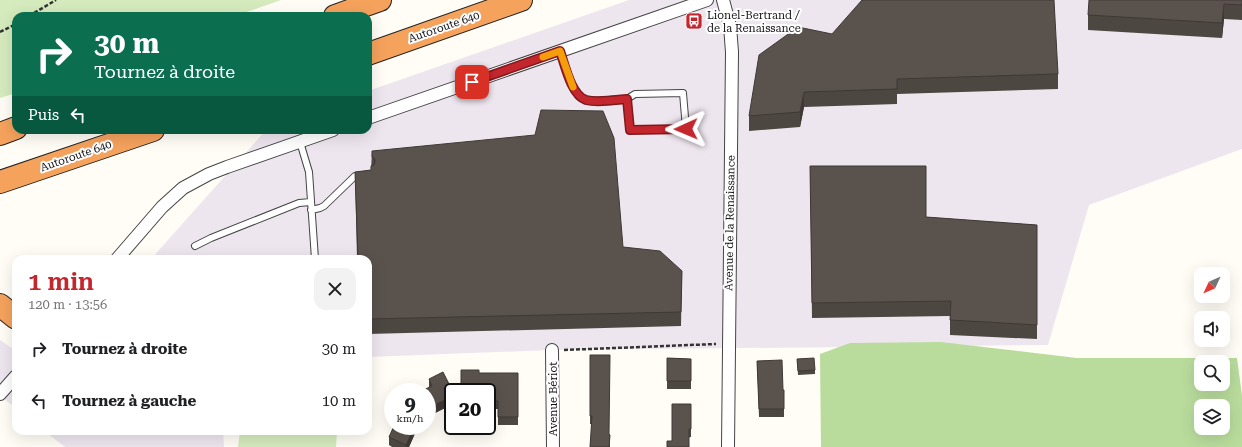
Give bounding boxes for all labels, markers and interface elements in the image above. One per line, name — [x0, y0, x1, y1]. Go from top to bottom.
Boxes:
street label: Autoroute 640 — [407, 9, 481, 45]
place label: Lionel-Bertrand / de la Renaissance — [707, 9, 801, 35]
bus stop icon: Lionel-Bertrand / de la Renaissance — [684, 11, 704, 31]
text: 30 m — [94, 27, 159, 60]
icon: right — [28, 28, 80, 80]
text: Tournez à droite — [94, 61, 235, 82]
pin — [455, 65, 489, 99]
icon: arrive — [461, 71, 483, 93]
icon: left — [67, 104, 89, 126]
text: Puis — [28, 106, 59, 124]
position arrow — [665, 108, 707, 150]
street label: Autoroute 640 — [39, 138, 113, 174]
street label: Avenue de la Renaissance — [722, 155, 738, 291]
north arrow — [1194, 267, 1230, 303]
map controls — [1194, 267, 1230, 435]
text: 1 min — [28, 268, 94, 296]
button: close — [314, 268, 356, 310]
text: 120 m · 13:56 — [28, 297, 107, 312]
button: sound — [1194, 311, 1230, 347]
icon: right — [28, 338, 50, 360]
text: Tournez à droite — [62, 340, 187, 358]
text: 30 m — [322, 340, 356, 358]
button: search — [1194, 355, 1230, 391]
street label: Avenue Bériot — [547, 362, 560, 436]
speed limit sign: 20 — [444, 383, 496, 435]
icon: left — [28, 390, 50, 412]
text: Tournez à gauche — [62, 392, 196, 410]
text: 10 m — [322, 392, 356, 410]
text: 9 — [404, 392, 416, 416]
button: layers — [1194, 399, 1230, 435]
text: km/h — [397, 413, 423, 424]

